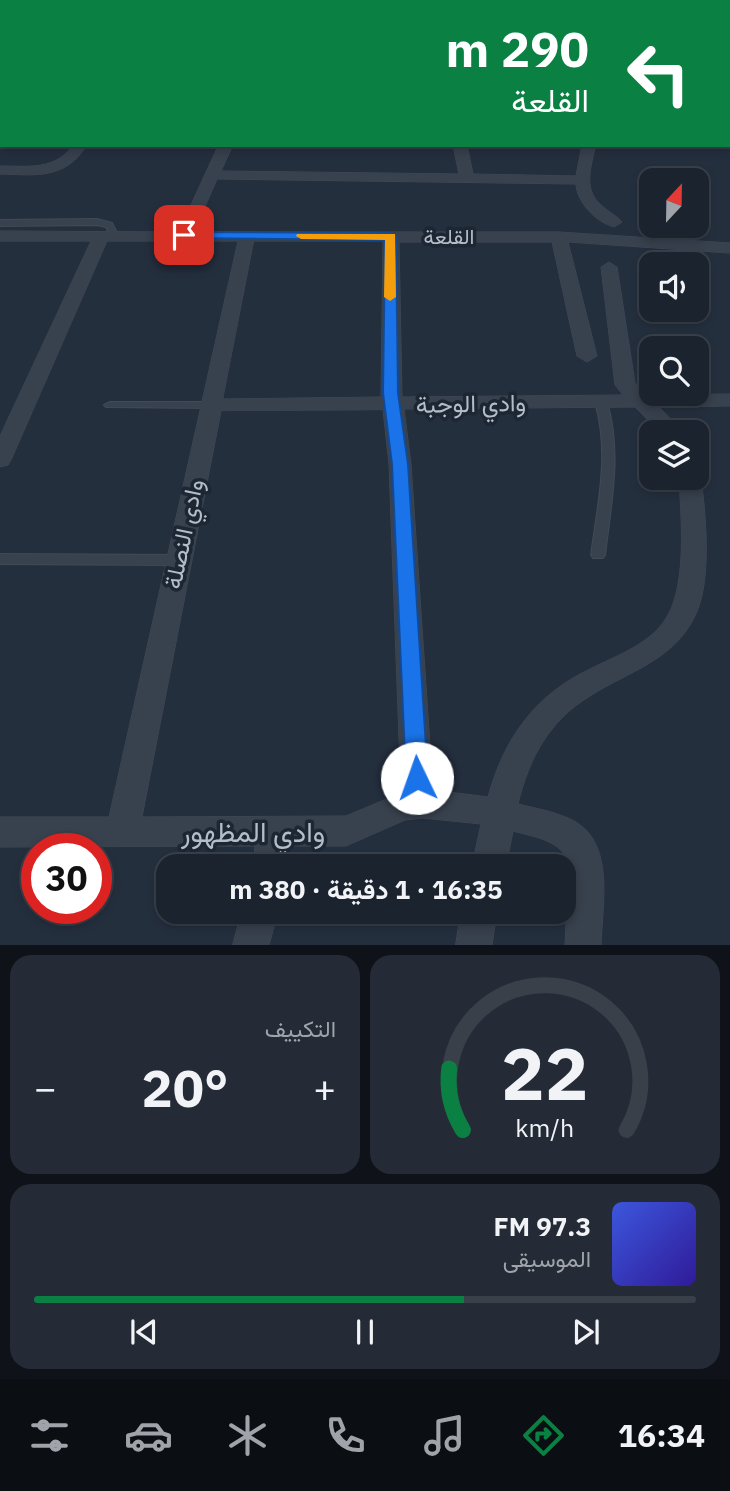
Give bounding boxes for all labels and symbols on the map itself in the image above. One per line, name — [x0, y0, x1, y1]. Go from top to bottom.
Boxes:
north arrow — [639, 168, 709, 238]
pin — [154, 205, 214, 265]
street label: القلعة — [424, 222, 474, 250]
street label: وادي الوجبة — [416, 386, 526, 424]
street label: وادي النصلة — [156, 476, 214, 593]
position arrow — [380, 741, 454, 815]
street label: وادي المظهور — [180, 813, 325, 855]
speed limit sign: 30 — [21, 833, 112, 924]

